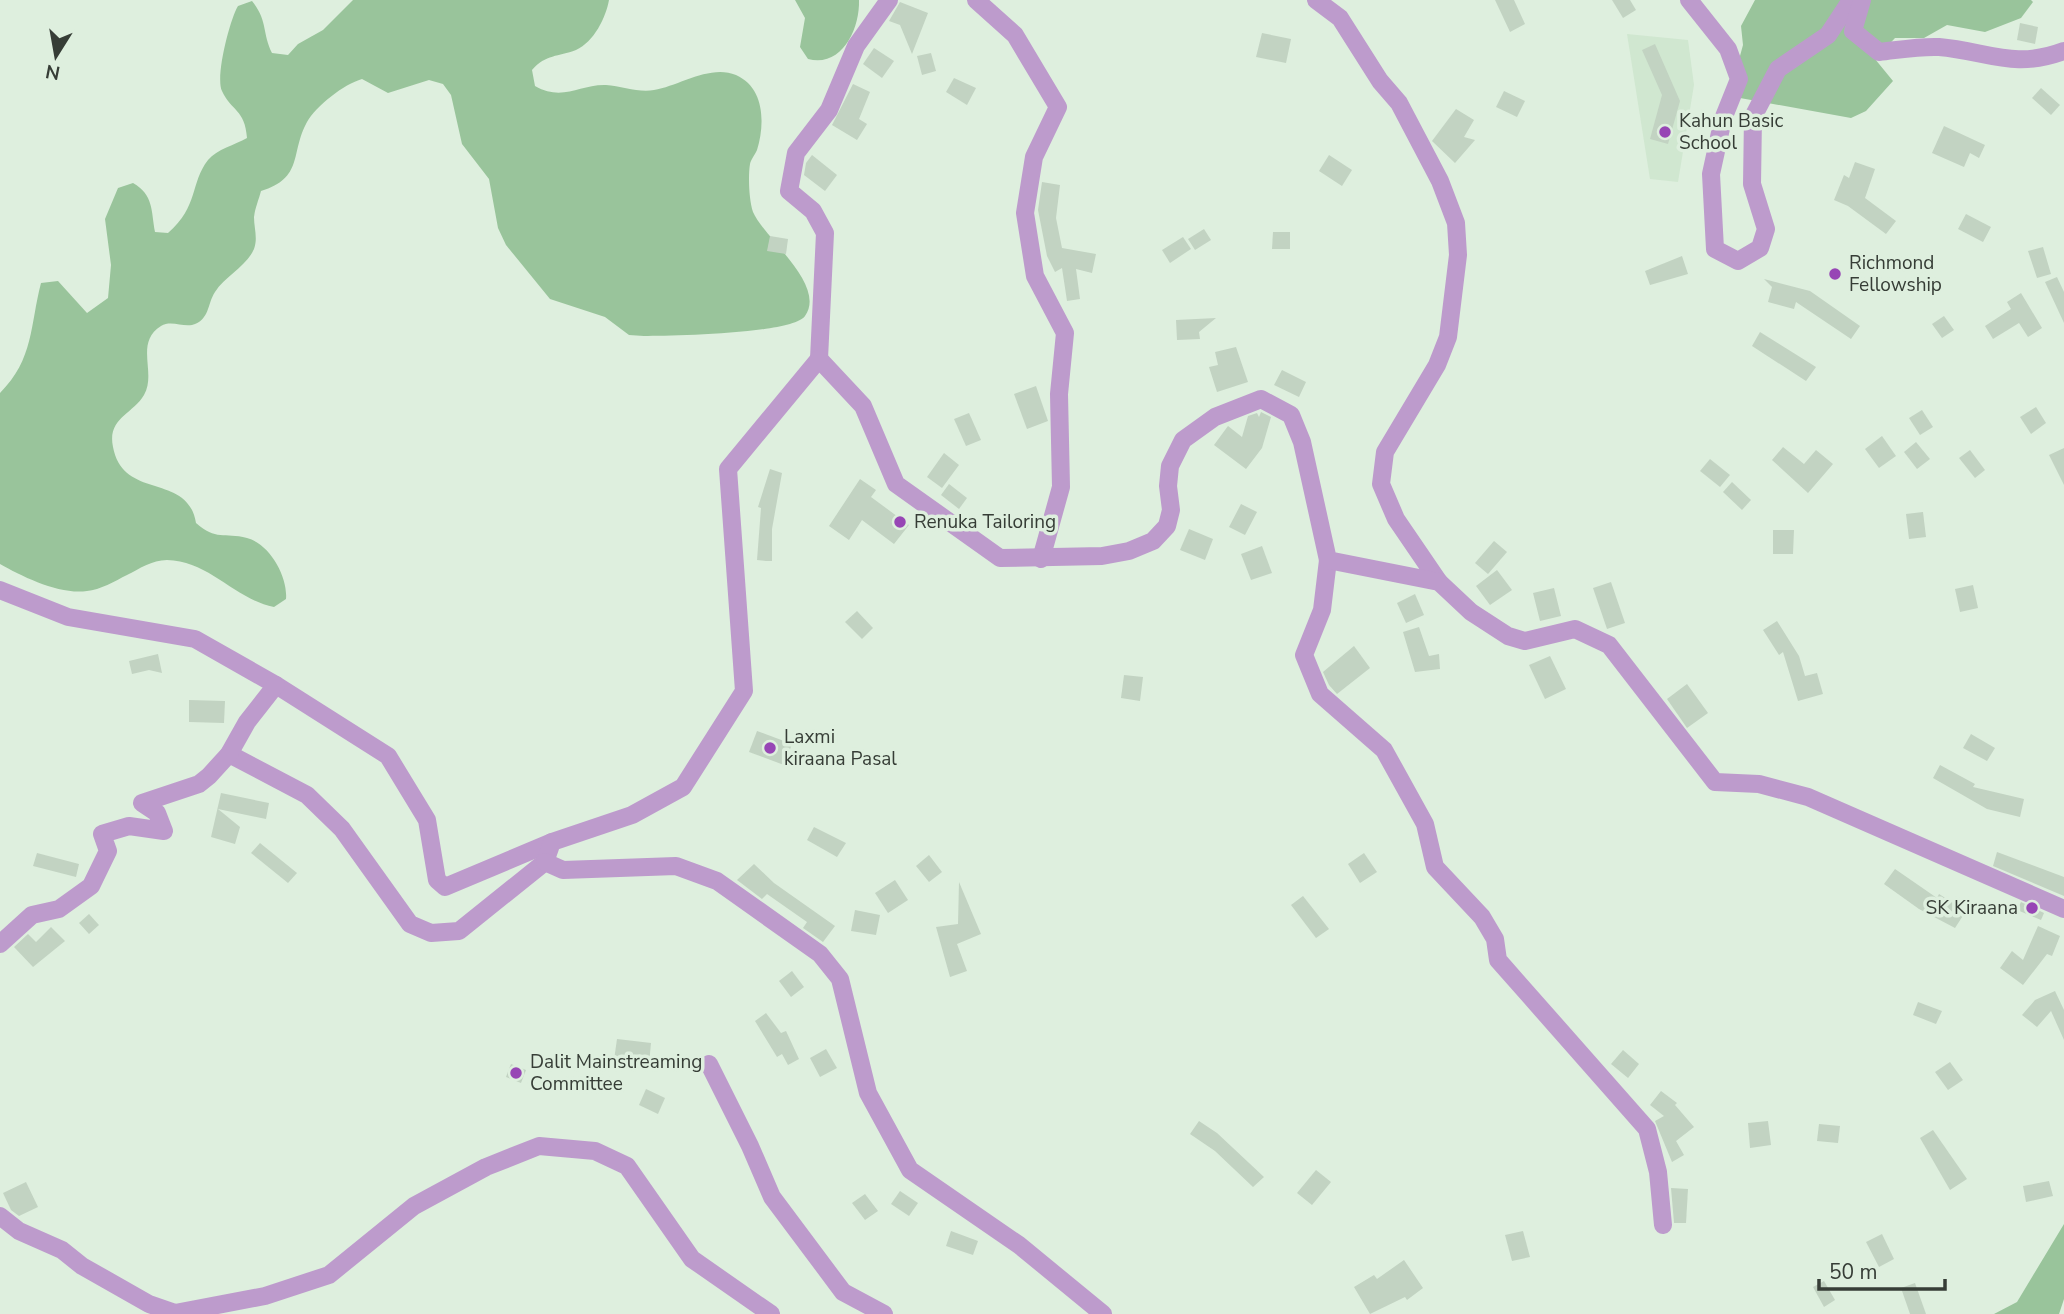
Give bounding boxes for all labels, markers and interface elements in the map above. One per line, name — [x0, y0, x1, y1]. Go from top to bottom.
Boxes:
north arrow — [21, 21, 91, 91]
text: N — [43, 58, 62, 86]
place label: Kahun Basic School — [1679, 108, 1784, 156]
marker: Kahun Basic School — [1657, 124, 1673, 140]
place label: Richmond Fellowship — [1849, 250, 1942, 298]
marker: Richmond Fellowship — [1827, 266, 1843, 282]
place label: Renuka Tailoring — [914, 509, 1056, 535]
marker: Renuka Tailoring — [892, 514, 908, 530]
place label: Laxmi kiraana Pasal — [784, 724, 897, 772]
marker: Laxmi kiraana Pasal — [762, 740, 778, 756]
place label: SK Kiraana — [1926, 895, 2018, 921]
marker: SK Kiraana — [2024, 900, 2040, 916]
place label: Dalit Mainstreaming Committee — [530, 1049, 702, 1097]
marker: Dalit Mainstreaming Committee — [508, 1065, 524, 1081]
scale bar — [1819, 1248, 1945, 1292]
text: 50 m — [1829, 1258, 1878, 1286]

